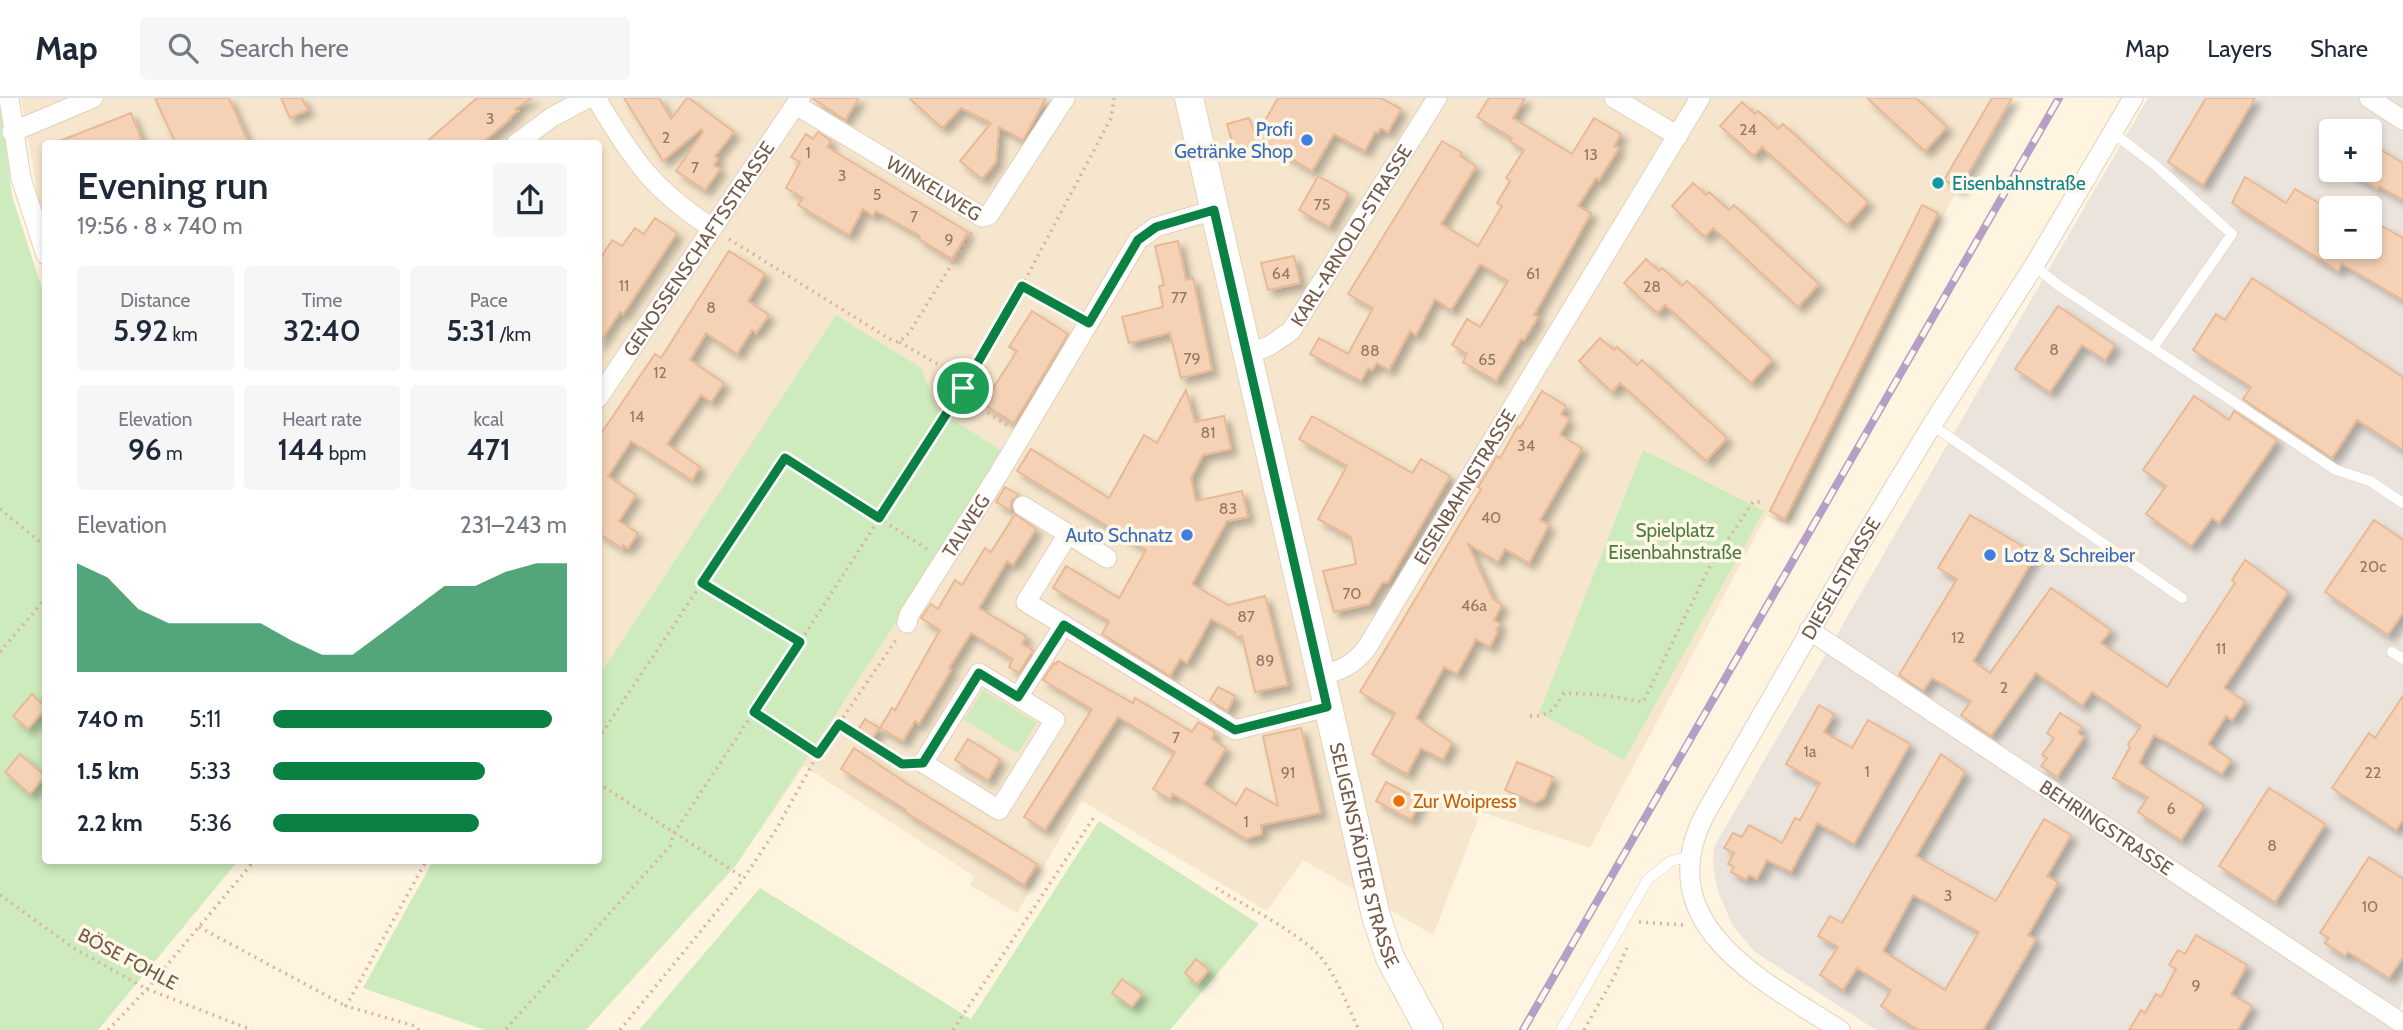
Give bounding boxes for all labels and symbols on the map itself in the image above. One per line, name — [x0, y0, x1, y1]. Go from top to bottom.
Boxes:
house number: 3 — [486, 109, 494, 128]
place label: Profi Getränke Shop — [1174, 118, 1293, 163]
house number: 24 — [1739, 120, 1757, 139]
house number: 2 — [662, 128, 670, 147]
marker: Profi Getränke Shop — [1299, 132, 1315, 148]
street label: GENOSSENSCHAFTSSTRASSE — [618, 137, 779, 360]
street label: KARL-ARNOLD-STRASSE — [1285, 140, 1416, 330]
house number: 1 — [805, 143, 811, 162]
house number: 13 — [1584, 145, 1598, 164]
street label: WINKELWEG — [882, 151, 986, 226]
house number: 7 — [691, 158, 699, 177]
house number: 3 — [838, 166, 846, 185]
place label: Eisenbahnstraße — [1952, 172, 2086, 195]
marker: Eisenbahnstraße — [1930, 175, 1946, 191]
house number: 5 — [873, 185, 881, 204]
house number: 75 — [1314, 195, 1330, 214]
house number: 7 — [910, 207, 918, 226]
house number: 9 — [944, 230, 954, 249]
house number: 64 — [1272, 264, 1290, 283]
house number: 61 — [1526, 264, 1540, 283]
house number: 11 — [619, 276, 629, 295]
house number: 28 — [1643, 277, 1661, 296]
house number: 77 — [1171, 288, 1187, 307]
house number: 8 — [706, 298, 716, 317]
house number: 8 — [2049, 340, 2059, 359]
house number: 88 — [1360, 341, 1380, 360]
house number: 79 — [1183, 349, 1201, 368]
house number: 65 — [1478, 350, 1496, 369]
pin — [933, 358, 993, 418]
house number: 12 — [653, 363, 667, 382]
street label: EISENBAHNSTRASSE — [1409, 405, 1520, 568]
house number: 14 — [630, 407, 644, 426]
house number: 81 — [1201, 423, 1215, 442]
house number: 34 — [1517, 436, 1535, 455]
street label: TALWEG — [937, 490, 994, 562]
house number: 83 — [1219, 499, 1237, 518]
house number: 40 — [1481, 508, 1501, 527]
street label: DIESELSTRASSE — [1796, 513, 1885, 644]
park label: Spielplatz Eisenbahnstraße — [1608, 519, 1742, 564]
place label: Auto Schnatz — [1066, 524, 1173, 547]
marker: Auto Schnatz — [1179, 527, 1195, 543]
place label: Lotz & Schreiber — [2004, 544, 2135, 567]
marker: Lotz & Schreiber — [1982, 547, 1998, 563]
house number: 20c — [2360, 557, 2386, 576]
house number: 70 — [1342, 584, 1362, 603]
house number: 46a — [1461, 596, 1487, 615]
house number: 87 — [1237, 607, 1255, 626]
house number: 12 — [1951, 628, 1965, 647]
house number: 11 — [2216, 639, 2226, 658]
house number: 89 — [1256, 651, 1274, 670]
house number: 2 — [2000, 678, 2008, 697]
house number: 7 — [1172, 728, 1180, 747]
street label: SELIGENSTÄDTER STRASSE — [1325, 740, 1405, 972]
house number: 1a — [1804, 742, 1817, 761]
house number: 1 — [1864, 762, 1870, 781]
house number: 91 — [1281, 763, 1295, 782]
house number: 22 — [2365, 763, 2381, 782]
street label: BEHRINGSTRASSE — [2036, 775, 2177, 880]
place label: Zur Woipress — [1413, 790, 1517, 813]
marker: Zur Woipress — [1391, 793, 1407, 809]
house number: 6 — [2166, 799, 2176, 818]
house number: 1 — [1243, 812, 1249, 831]
house number: 8 — [2267, 836, 2277, 855]
house number: 3 — [1944, 886, 1952, 905]
house number: 10 — [2362, 897, 2378, 916]
street label: BÖSE FOHLE — [74, 923, 182, 995]
house number: 9 — [2191, 976, 2201, 995]

